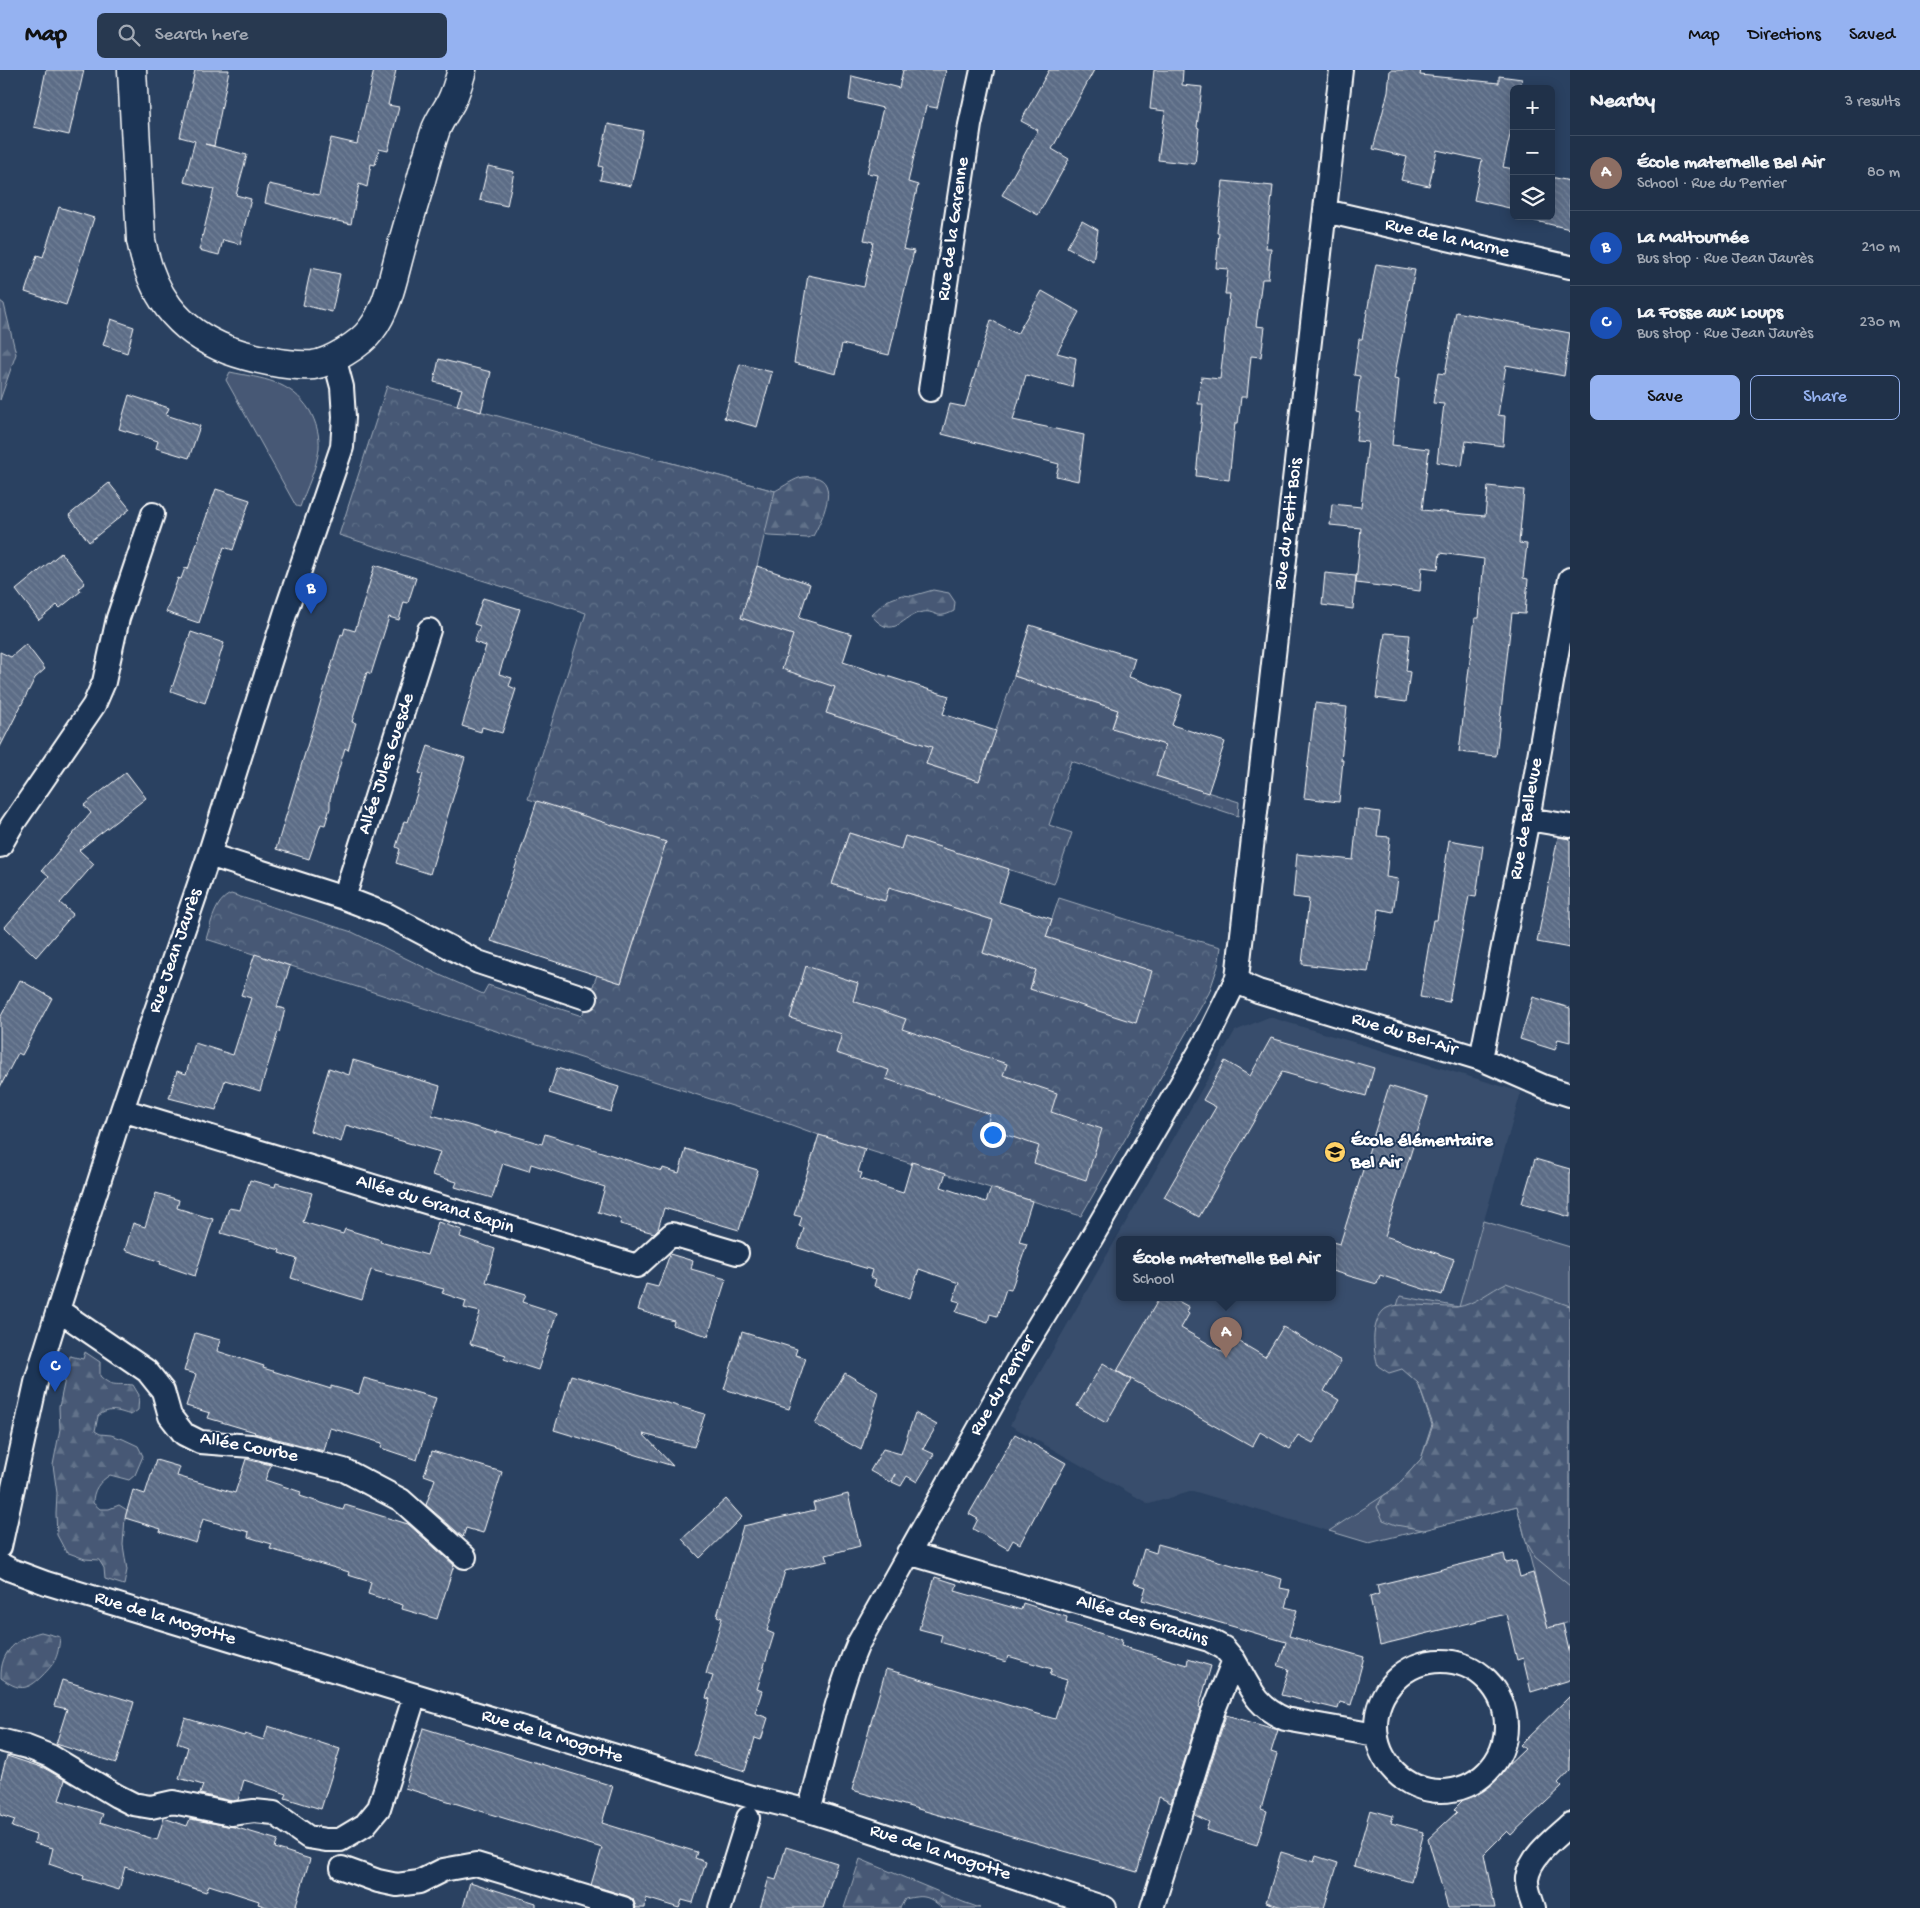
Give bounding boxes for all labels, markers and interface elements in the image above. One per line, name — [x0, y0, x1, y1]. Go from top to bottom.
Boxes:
search box — [97, 13, 447, 58]
text: Map — [25, 21, 67, 50]
icon: search — [115, 21, 143, 49]
text: Search here — [155, 24, 248, 47]
text: Map — [1688, 25, 1720, 46]
text: Directions — [1748, 25, 1821, 46]
text: Saved — [1849, 25, 1895, 46]
map controls — [1510, 85, 1555, 220]
button: + — [1510, 85, 1555, 130]
text: Nearby — [1590, 90, 1655, 115]
text: 3 results — [1845, 93, 1900, 112]
button: − — [1510, 130, 1555, 175]
text: École maternelle Bel Air — [1637, 152, 1824, 175]
street label: Rue de la Garenne — [933, 156, 975, 302]
text: A — [1601, 164, 1611, 183]
text: 80 m — [1867, 164, 1900, 183]
button: layers — [1510, 175, 1555, 220]
text: School · Rue du Perrier — [1637, 175, 1786, 194]
street label: Rue de la Marne — [1382, 213, 1512, 265]
text: La Maltournée — [1637, 227, 1749, 250]
text: B — [1602, 239, 1610, 258]
text: 210 m — [1861, 239, 1900, 258]
text: Bus stop · Rue Jean Jaurès — [1637, 250, 1813, 269]
text: La Fosse aux Loups — [1637, 302, 1783, 325]
text: C — [1602, 314, 1610, 333]
text: 230 m — [1860, 314, 1900, 333]
text: Bus stop · Rue Jean Jaurès — [1637, 325, 1813, 344]
button: Save — [1590, 375, 1740, 420]
button: Share — [1750, 375, 1900, 420]
street label: Rue du Petit Bois — [1269, 456, 1309, 591]
pin: B — [295, 573, 327, 614]
street label: Allée Jules Guesde — [353, 690, 421, 837]
street label: Rue de Bellevue — [1505, 756, 1549, 882]
street label: Rue Jean Jaurès — [144, 885, 208, 1016]
street label: Rue du Bel-Air — [1348, 1008, 1462, 1063]
your location — [980, 1122, 1006, 1148]
place label: École élémentaire Bel Air — [1350, 1130, 1494, 1175]
school or university icon: École élémentaire Bel Air — [1323, 1140, 1347, 1164]
street label: Allée du Grand Sapin — [353, 1170, 517, 1240]
popup — [1116, 1236, 1336, 1301]
text: École maternelle Bel Air — [1133, 1248, 1319, 1271]
text: School — [1133, 1271, 1174, 1290]
pin: A — [1210, 1317, 1242, 1358]
street label: Rue du Perrier — [965, 1330, 1042, 1440]
pin: C — [39, 1351, 71, 1392]
street label: Allée Courbe — [198, 1427, 300, 1469]
street label: Rue de la Mogotte — [91, 1587, 239, 1652]
street label: Allée des Gradins — [1073, 1590, 1212, 1652]
street label: Rue de la Mogotte — [478, 1705, 626, 1770]
street label: Rue de la Mogotte — [867, 1819, 1014, 1887]

